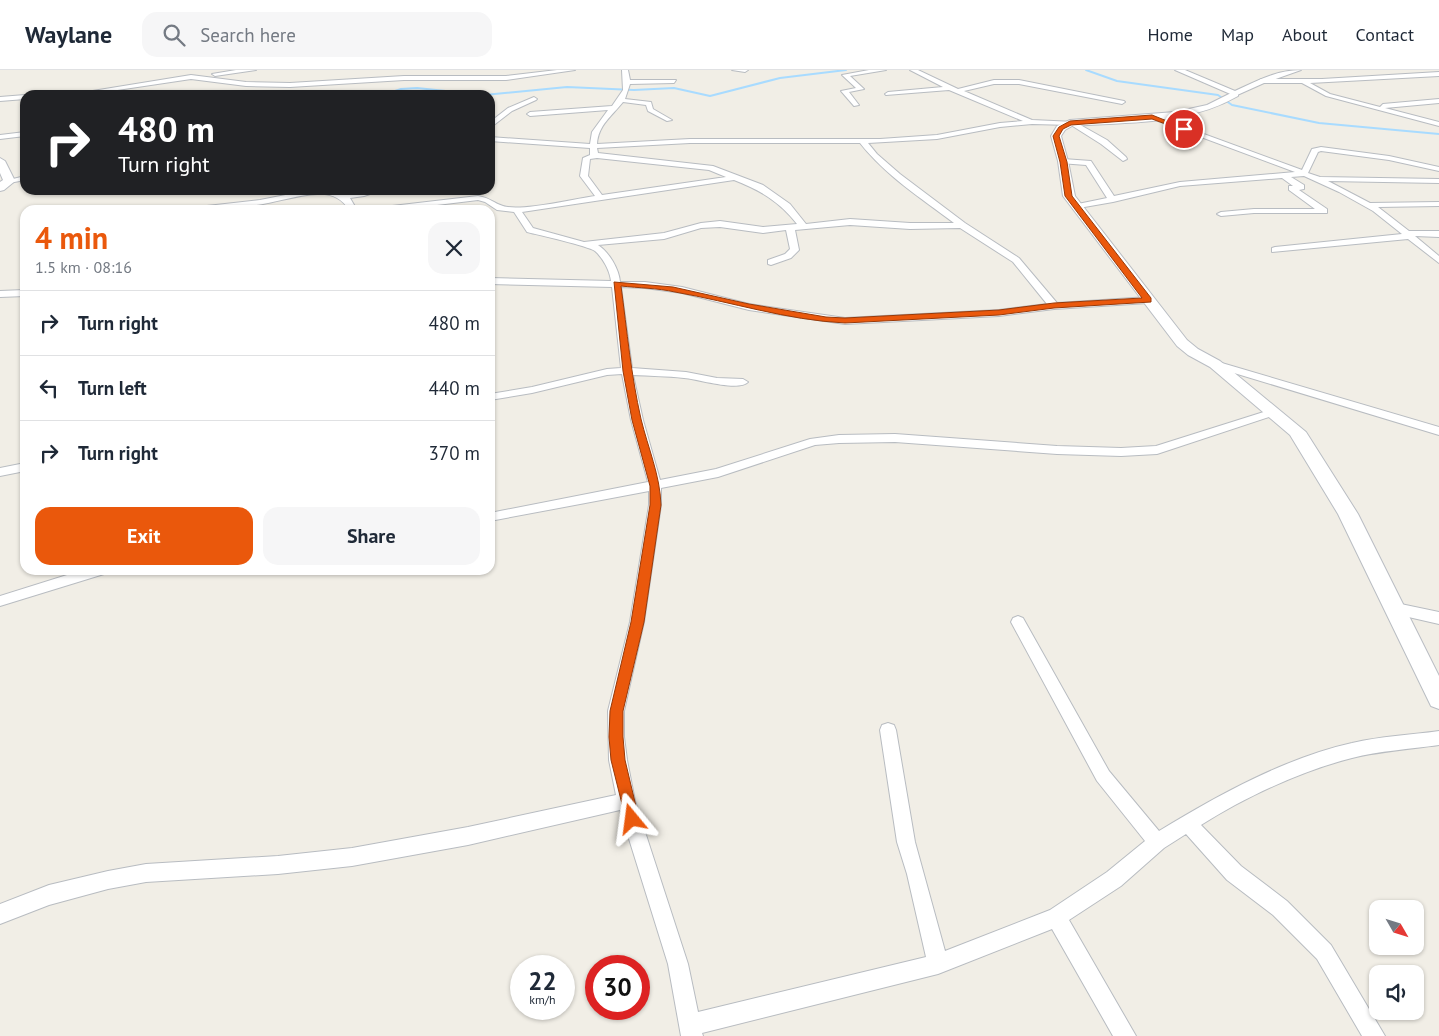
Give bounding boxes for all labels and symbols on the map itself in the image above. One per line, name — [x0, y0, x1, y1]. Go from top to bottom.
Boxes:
pin — [1163, 108, 1205, 150]
position arrow — [605, 792, 657, 844]
north arrow — [1369, 900, 1424, 955]
speed limit sign: 30 — [585, 955, 650, 1020]

